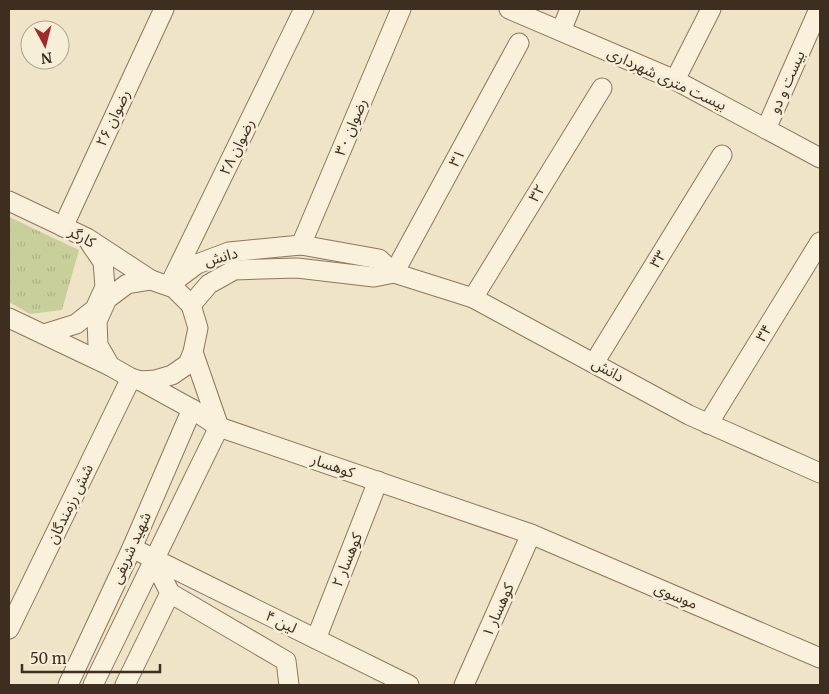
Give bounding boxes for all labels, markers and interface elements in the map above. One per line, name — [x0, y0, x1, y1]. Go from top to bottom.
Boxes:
north arrow — [20, 20, 70, 70]
street label: بیست متری شهرداری — [605, 43, 730, 114]
text: N — [40, 48, 53, 68]
street label: بیست و دو — [764, 48, 809, 116]
street label: رضوان ۲۶ — [91, 86, 134, 149]
street label: رضوان ۳۰ — [330, 95, 371, 158]
street label: رضوان ۲۸ — [215, 116, 258, 178]
street label: ۳۱ — [444, 146, 469, 170]
street label: ۳۲ — [524, 180, 549, 205]
street label: کارگر — [65, 221, 100, 252]
street label: دانش — [202, 243, 240, 270]
street label: ۳۳ — [645, 246, 670, 271]
street label: ۳۴ — [751, 320, 776, 345]
street label: دانش — [589, 353, 628, 386]
street label: کوهسار — [308, 449, 358, 482]
street label: شش رزمندگان — [42, 460, 97, 547]
street label: شهید شریفی — [106, 509, 155, 587]
street label: کوهسار ۲ — [327, 529, 366, 590]
street label: موسوی — [652, 578, 701, 613]
street label: کوهسار ۱ — [477, 579, 518, 640]
street label: لین ۴ — [262, 606, 300, 637]
scale bar — [22, 642, 160, 674]
text: 50 m — [30, 649, 67, 668]

